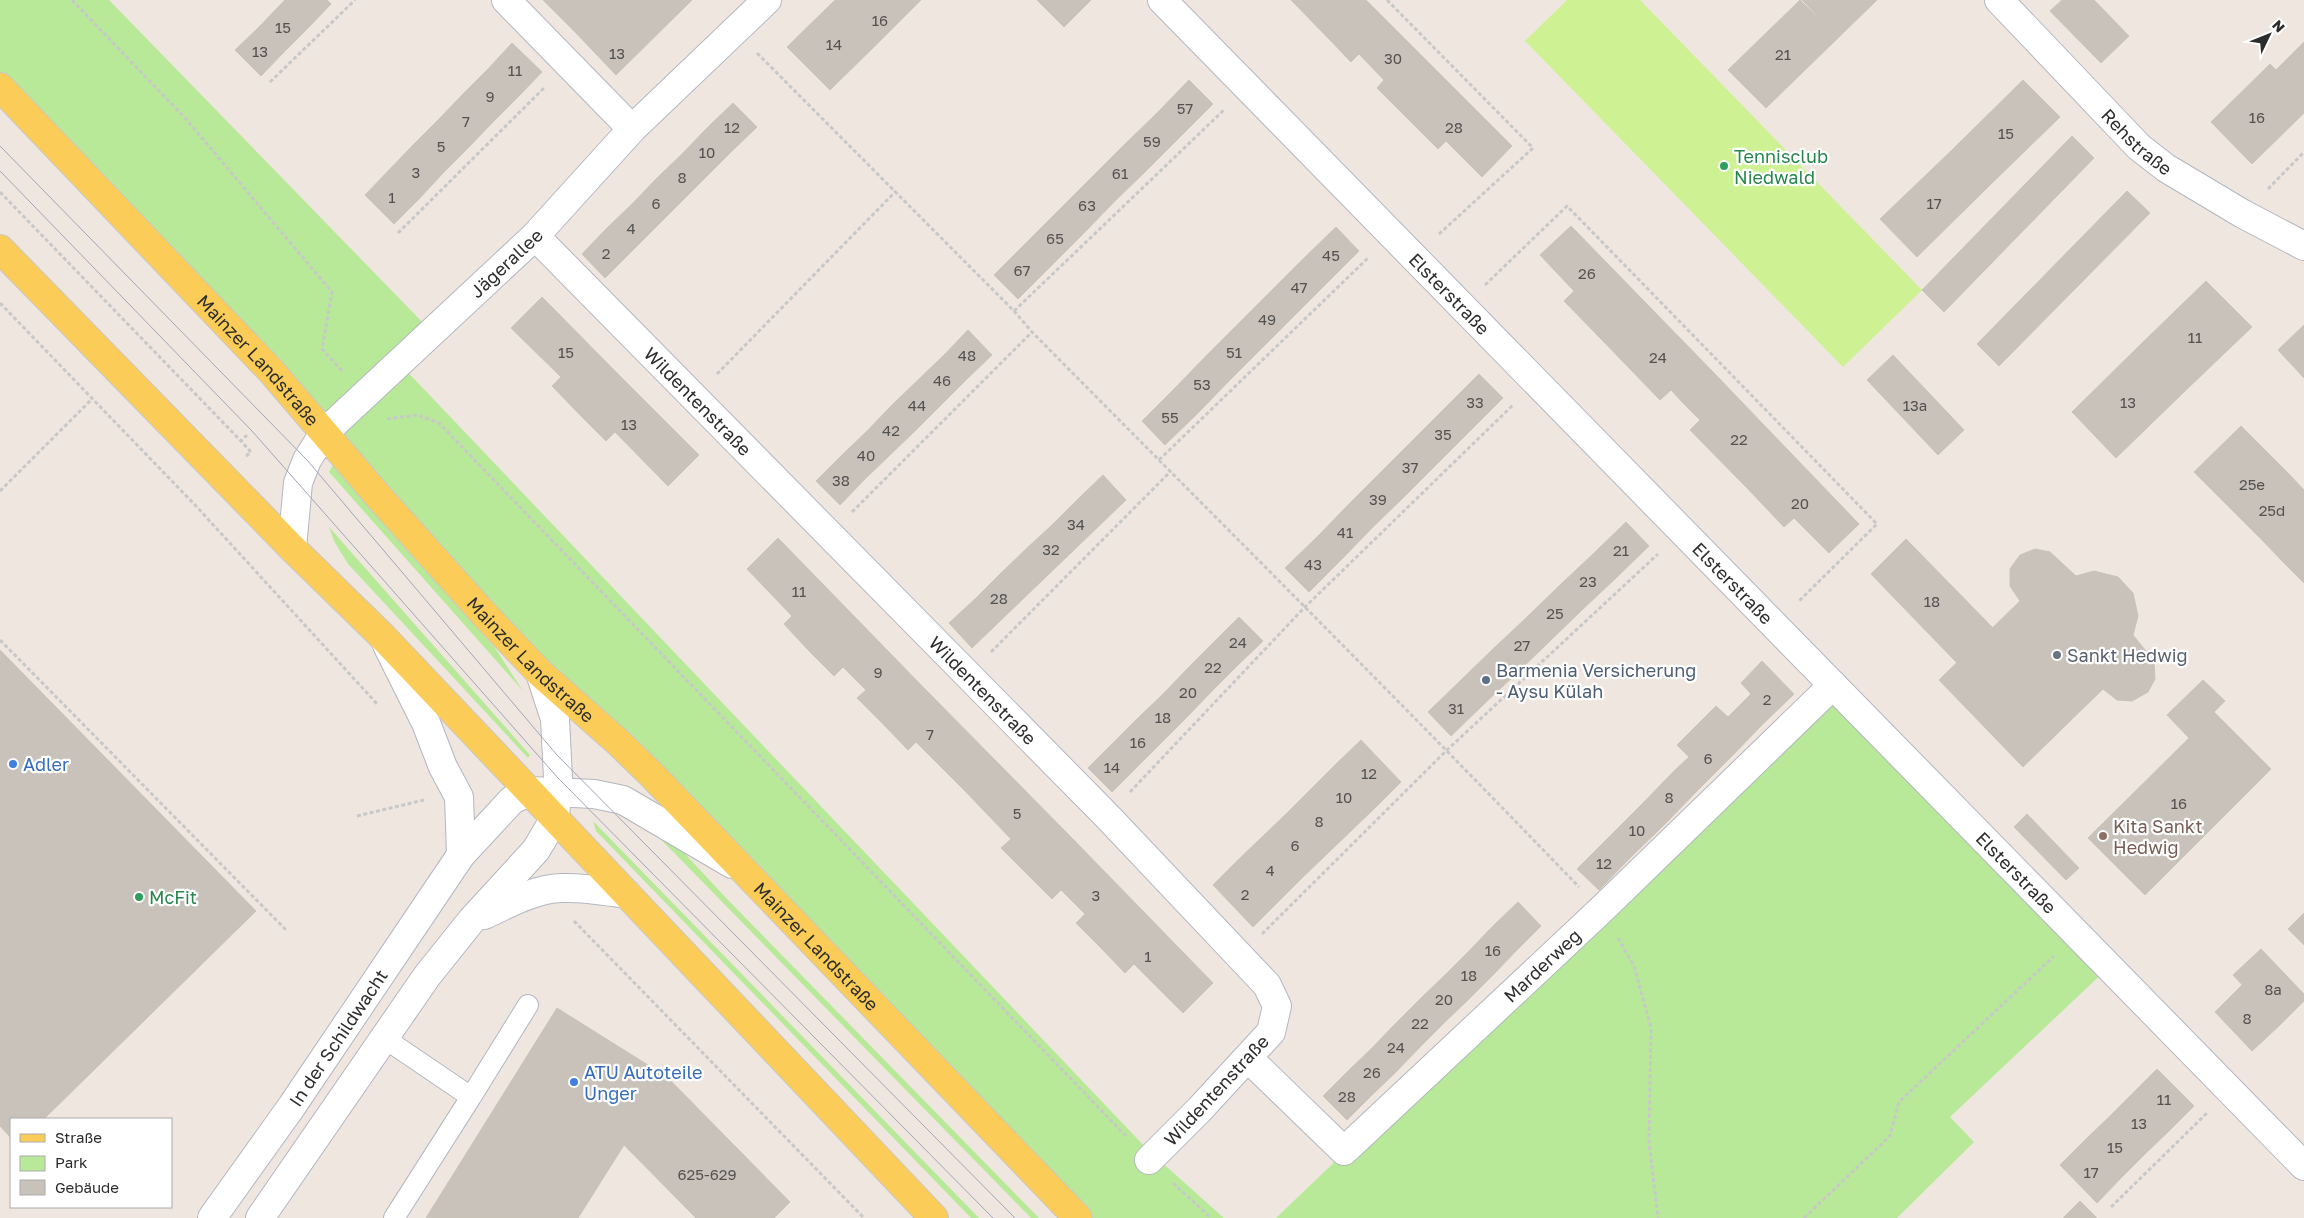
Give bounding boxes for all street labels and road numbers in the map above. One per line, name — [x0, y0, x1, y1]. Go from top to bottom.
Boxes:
street label: Rehstraße — [2097, 104, 2177, 180]
street label: Jägerallee — [465, 224, 547, 302]
street label: Elsterstraße — [1405, 248, 1494, 339]
street label: Mainzer Landstraße — [193, 290, 324, 430]
street label: Wildentenstraße — [640, 342, 756, 460]
street label: Elsterstraße — [1688, 538, 1778, 628]
street label: Mainzer Landstraße — [463, 592, 599, 727]
street label: Wildentenstraße — [925, 631, 1041, 749]
street label: Elsterstraße — [1972, 827, 2061, 918]
street label: Mainzer Landstraße — [750, 877, 883, 1015]
street label: Marderweg — [1499, 924, 1585, 1007]
street label: In der Schildwacht — [284, 965, 392, 1110]
street label: Wildentenstraße — [1159, 1030, 1273, 1150]

